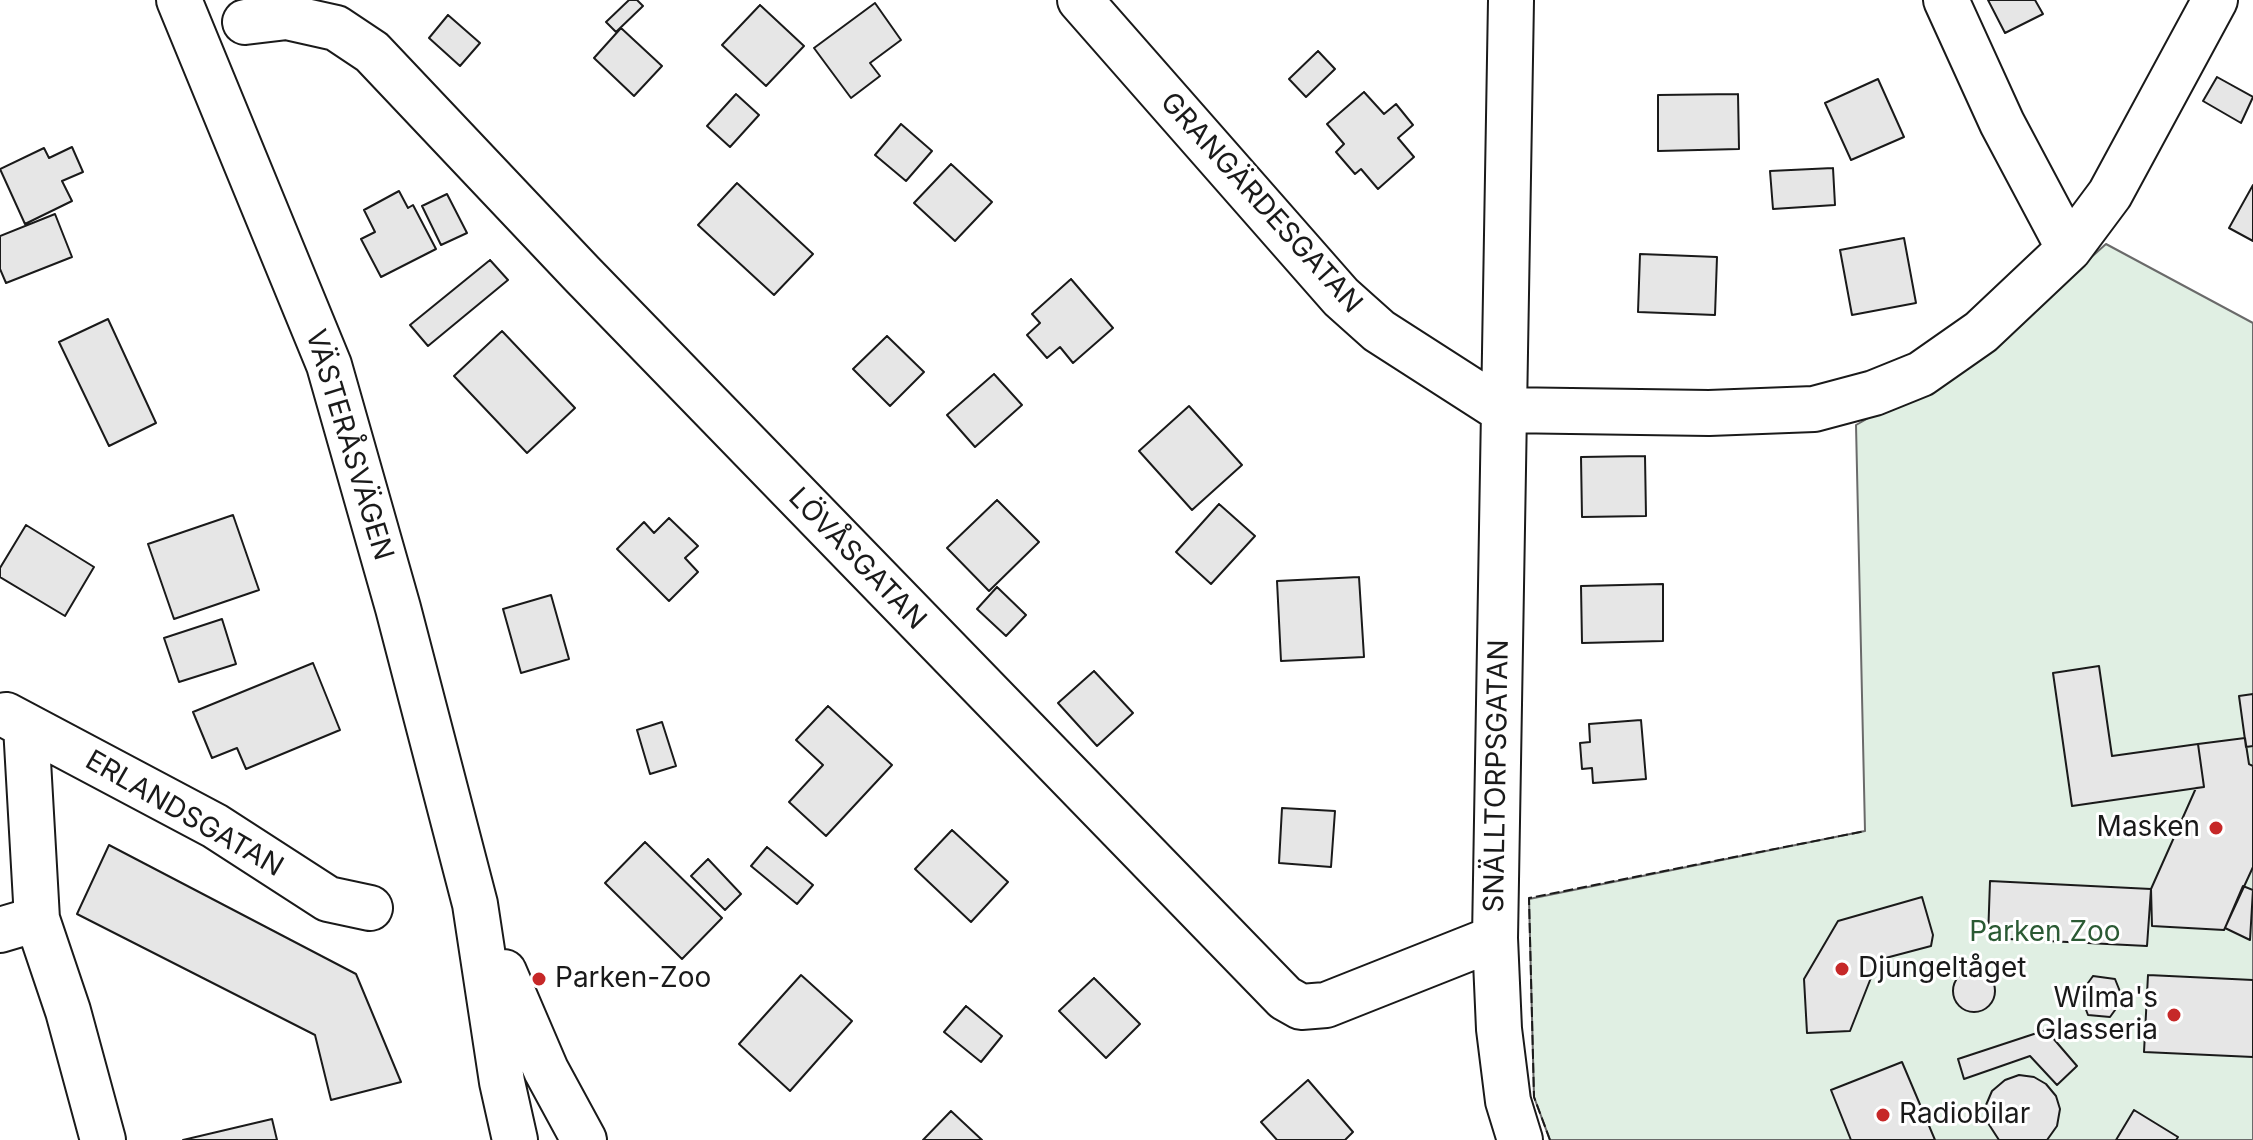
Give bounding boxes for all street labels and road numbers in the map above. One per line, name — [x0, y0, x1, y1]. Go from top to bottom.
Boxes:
street label: GRANGÄRDESGATAN — [1153, 86, 1369, 320]
street label: VÄSTERÅSVÄGEN — [298, 326, 400, 564]
street label: LÖVÅSGATAN — [781, 481, 933, 637]
street label: SNÄLLTORPSGATAN — [1478, 639, 1516, 913]
street label: ERLANDSGATAN — [79, 744, 289, 884]

